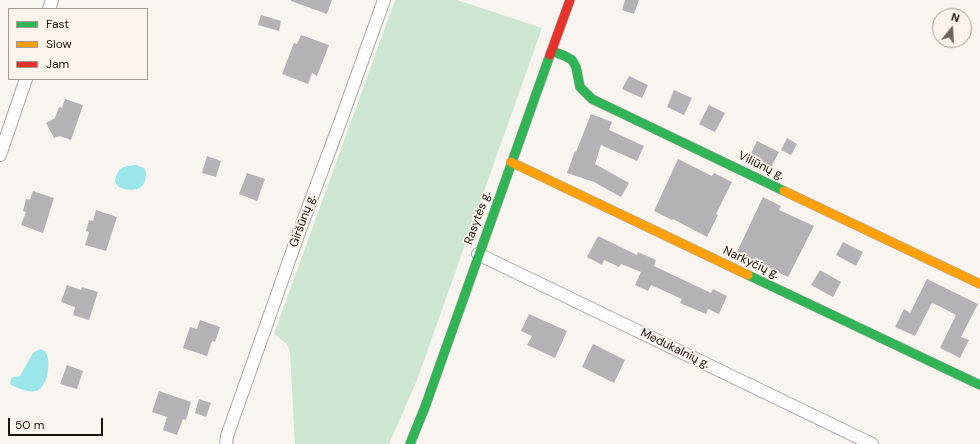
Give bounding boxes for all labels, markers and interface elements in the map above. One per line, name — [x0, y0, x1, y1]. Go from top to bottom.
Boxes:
legend — [8, 8, 148, 80]
north arrow — [932, 8, 972, 48]
text: N — [949, 10, 961, 25]
text: Fast — [46, 16, 69, 32]
text: Slow — [46, 36, 72, 52]
text: Jam — [46, 56, 69, 72]
street label: Viliūnų g. — [736, 149, 786, 183]
street label: Rasytės g. — [462, 189, 494, 247]
street label: Giršūnų g. — [287, 193, 319, 249]
street label: Narkyčių g. — [721, 244, 781, 282]
street label: Medukalnių g. — [638, 326, 712, 372]
scale bar — [10, 410, 105, 436]
text: 50 m — [15, 417, 44, 433]

